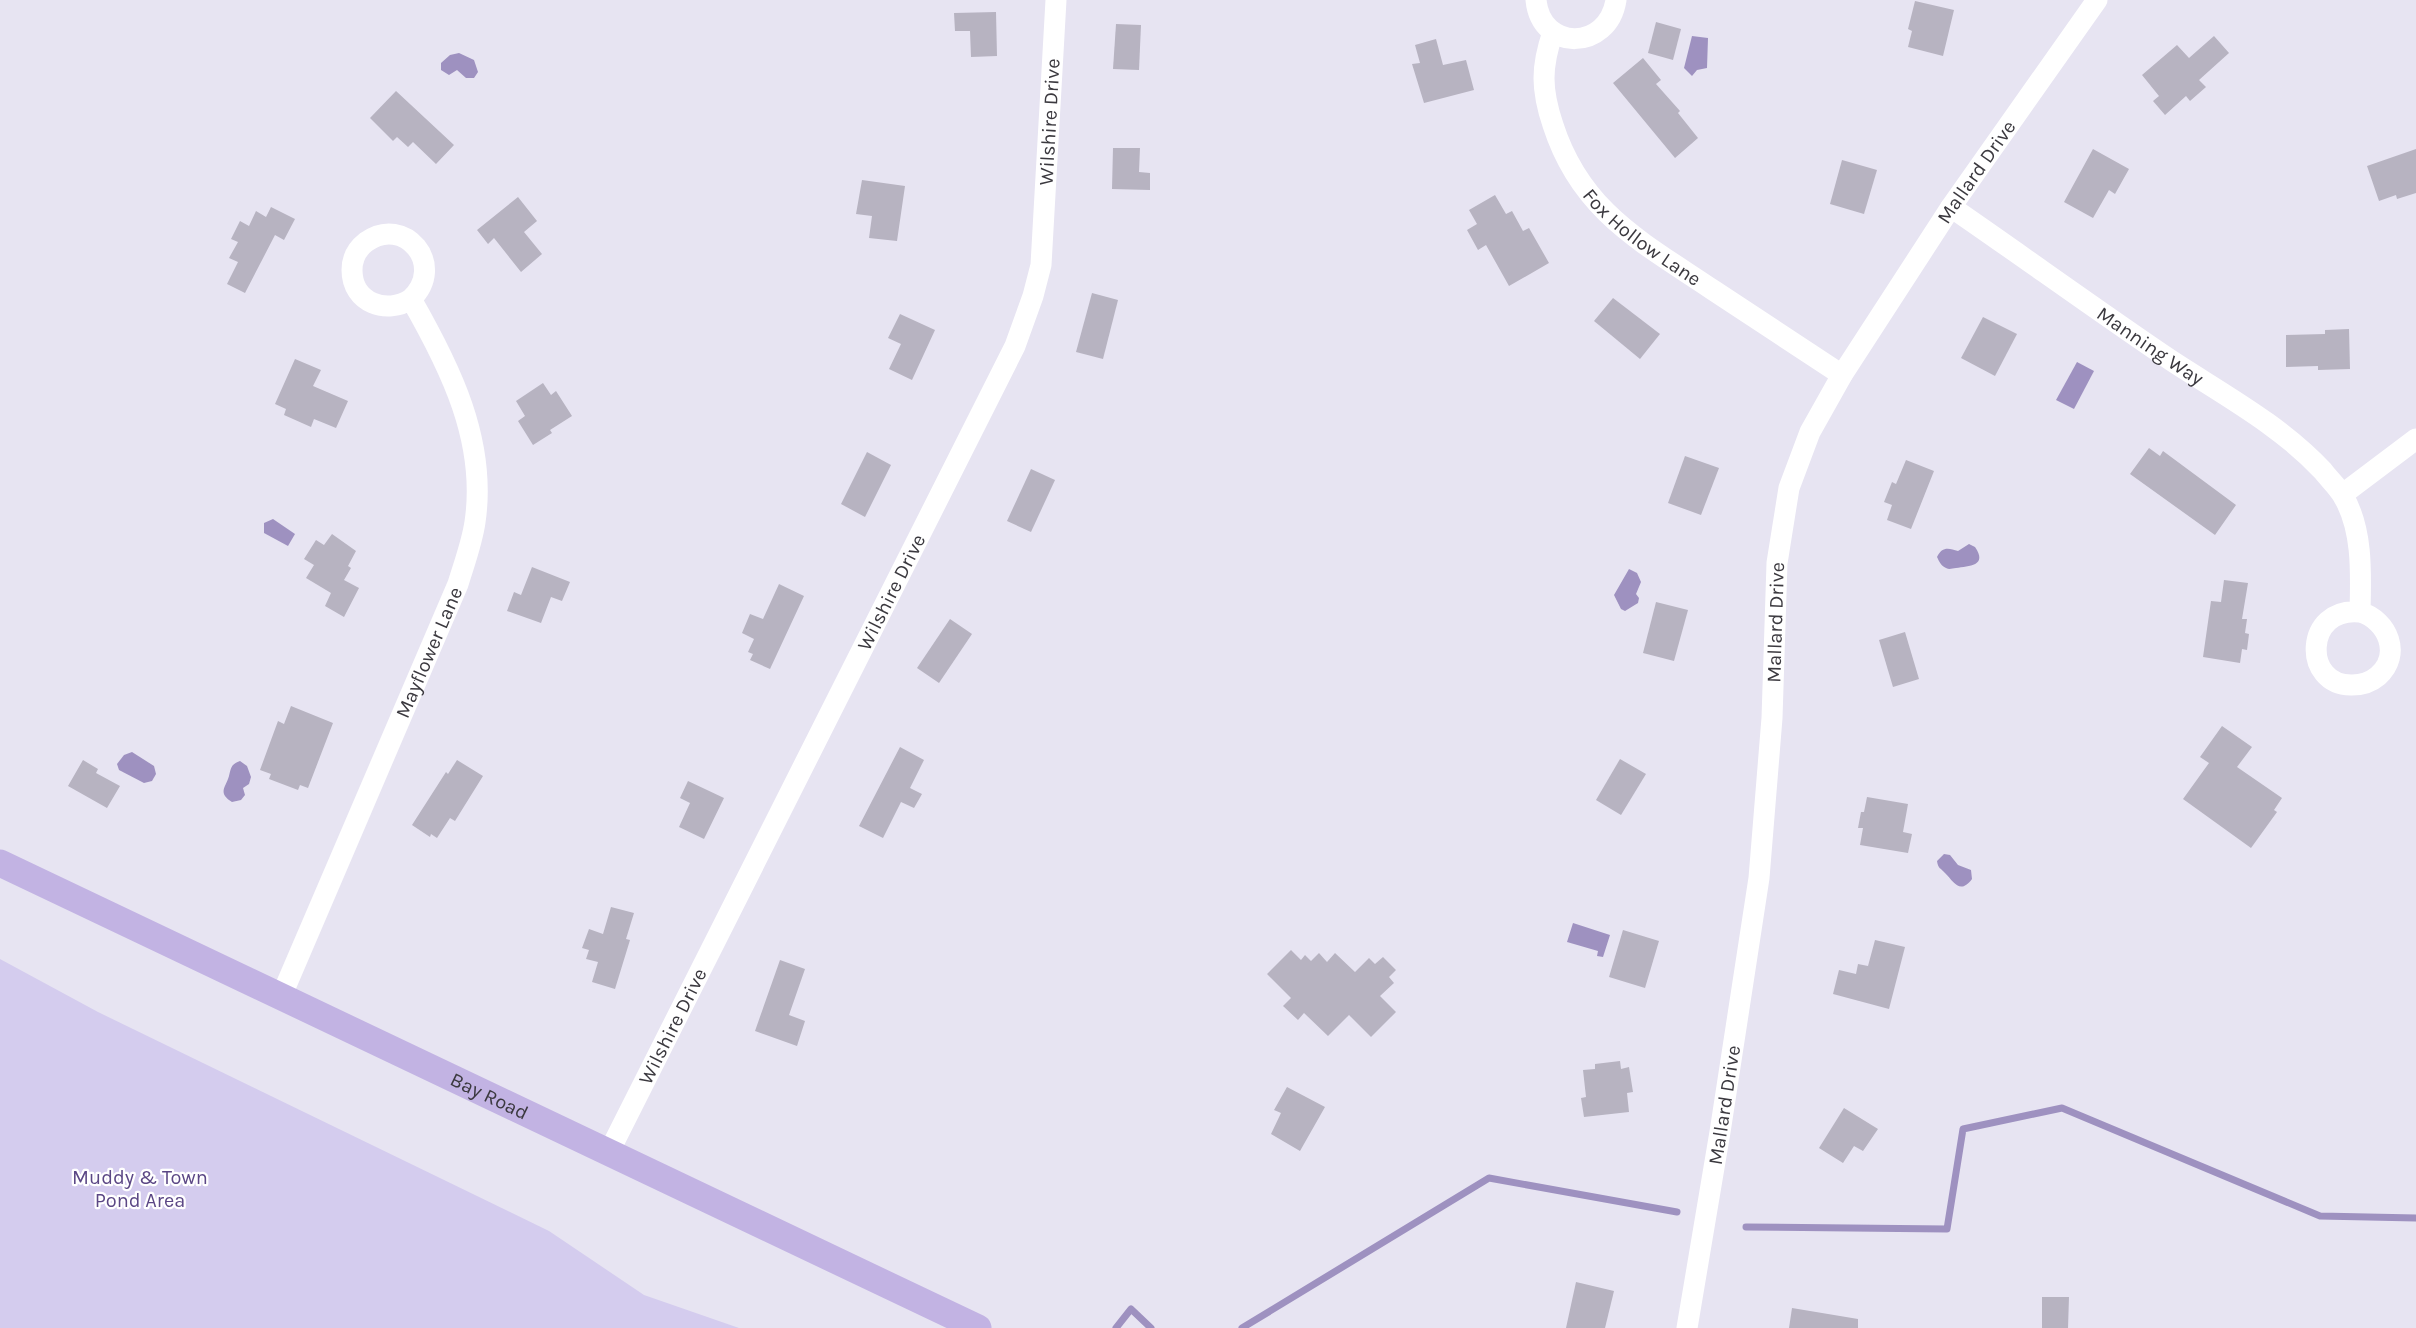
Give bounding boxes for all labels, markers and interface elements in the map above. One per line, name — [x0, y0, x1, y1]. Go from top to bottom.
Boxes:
street label: Wilshire Drive — [1035, 58, 1065, 186]
street label: Mallard Drive — [1932, 116, 2021, 228]
street label: Fox Hollow Lane — [1578, 184, 1705, 291]
street label: Manning Way — [2092, 302, 2208, 390]
street label: Wilshire Drive — [853, 530, 930, 654]
street label: Mallard Drive — [1762, 562, 1789, 683]
street label: Mayflower Lane — [391, 584, 467, 721]
street label: Wilshire Drive — [634, 964, 712, 1088]
street label: Mallard Drive — [1704, 1044, 1745, 1167]
street label: Bay Road — [447, 1068, 532, 1125]
park label: Muddy & Town Pond Area — [72, 1166, 208, 1212]

